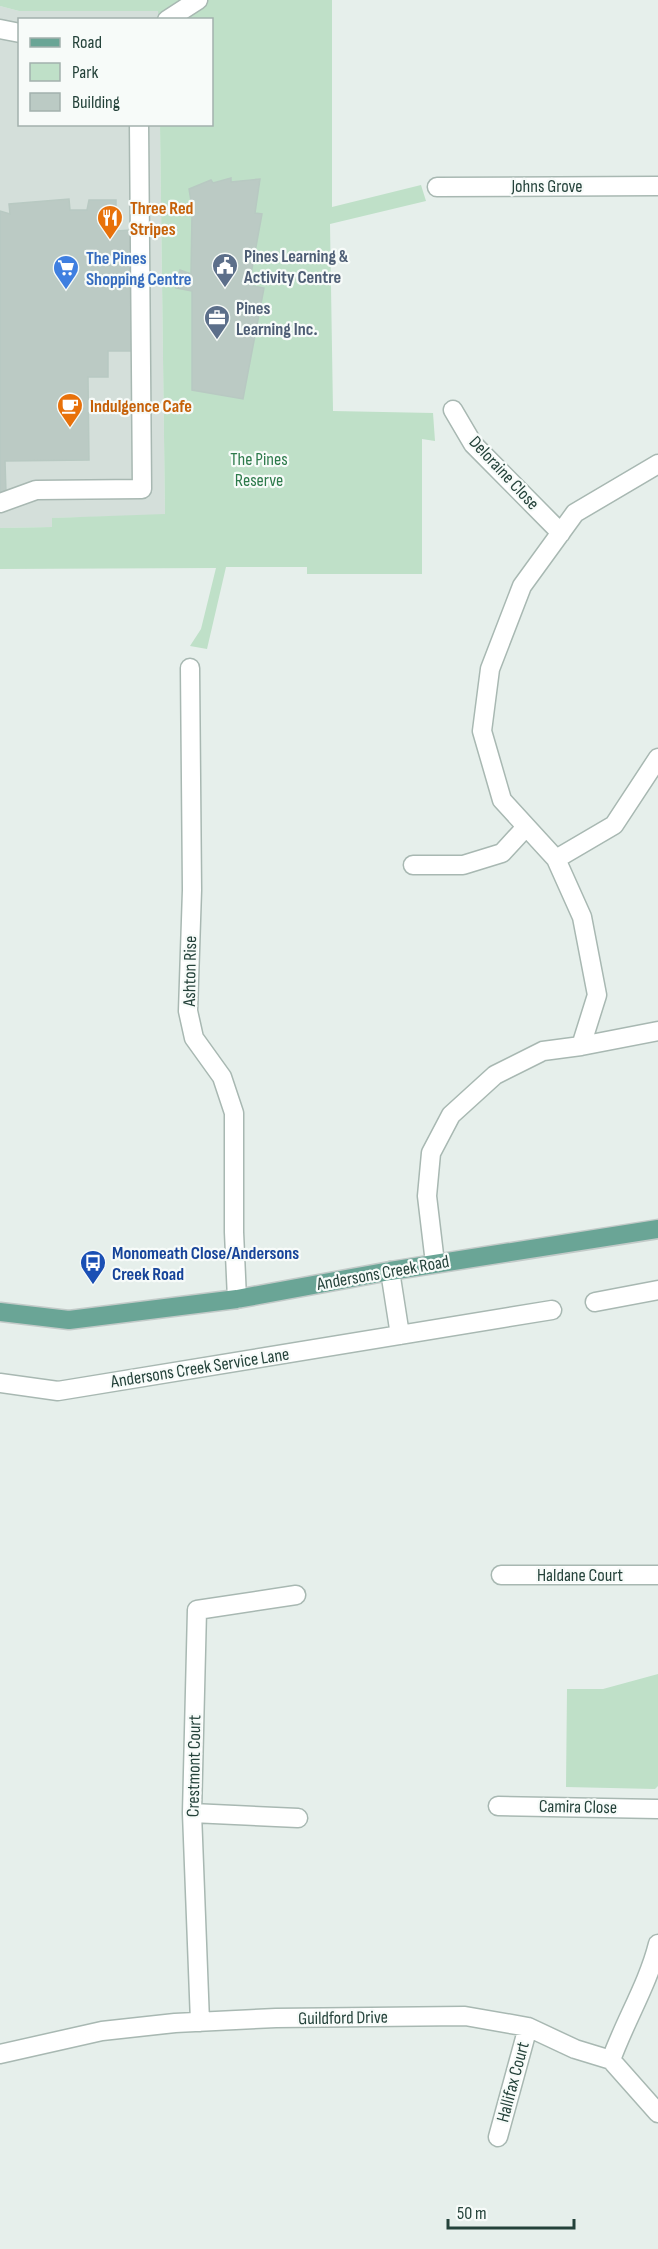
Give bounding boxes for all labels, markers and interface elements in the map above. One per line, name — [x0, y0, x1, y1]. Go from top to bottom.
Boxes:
legend — [18, 18, 213, 126]
text: Road — [72, 32, 102, 53]
text: Park — [72, 62, 98, 83]
text: Building — [72, 92, 120, 113]
street label: Johns Grove — [510, 176, 583, 197]
place label: Three Red Stripes — [130, 198, 194, 240]
restaurant icon: Three Red Stripes — [95, 203, 125, 241]
place label: Pines Learning & Activity Centre — [243, 246, 349, 288]
place label: The Pines Shopping Centre — [86, 248, 192, 290]
public building icon: Pines Learning & Activity Centre — [210, 251, 240, 289]
supermarket icon: The Pines Shopping Centre — [51, 253, 81, 291]
place label: Pines Learning Inc. — [236, 298, 318, 340]
office icon: Pines Learning Inc. — [202, 303, 232, 341]
cafe icon: Indulgence Cafe — [55, 391, 85, 429]
place label: Indulgence Cafe — [90, 396, 192, 417]
street label: Deloraine Close — [465, 432, 543, 514]
park label: The Pines Reserve — [230, 449, 288, 491]
street label: Ashton Rise — [179, 935, 201, 1008]
place label: Monomeath Close/Andersons Creek Road — [112, 1243, 299, 1285]
bus stop icon: Monomeath Close/Andersons Creek Road — [78, 1248, 108, 1286]
street label: Andersons Creek Road — [314, 1251, 451, 1295]
street label: Andersons Creek Service Lane — [108, 1344, 291, 1393]
street label: Haldane Court — [537, 1565, 624, 1586]
street label: Crestmont Court — [183, 1714, 205, 1817]
street label: Camira Close — [539, 1796, 617, 1818]
street label: Guildford Drive — [298, 2007, 388, 2029]
street label: Hallifax Court — [492, 2039, 534, 2125]
scale bar — [448, 2192, 574, 2230]
text: 50 m — [457, 2203, 487, 2224]

